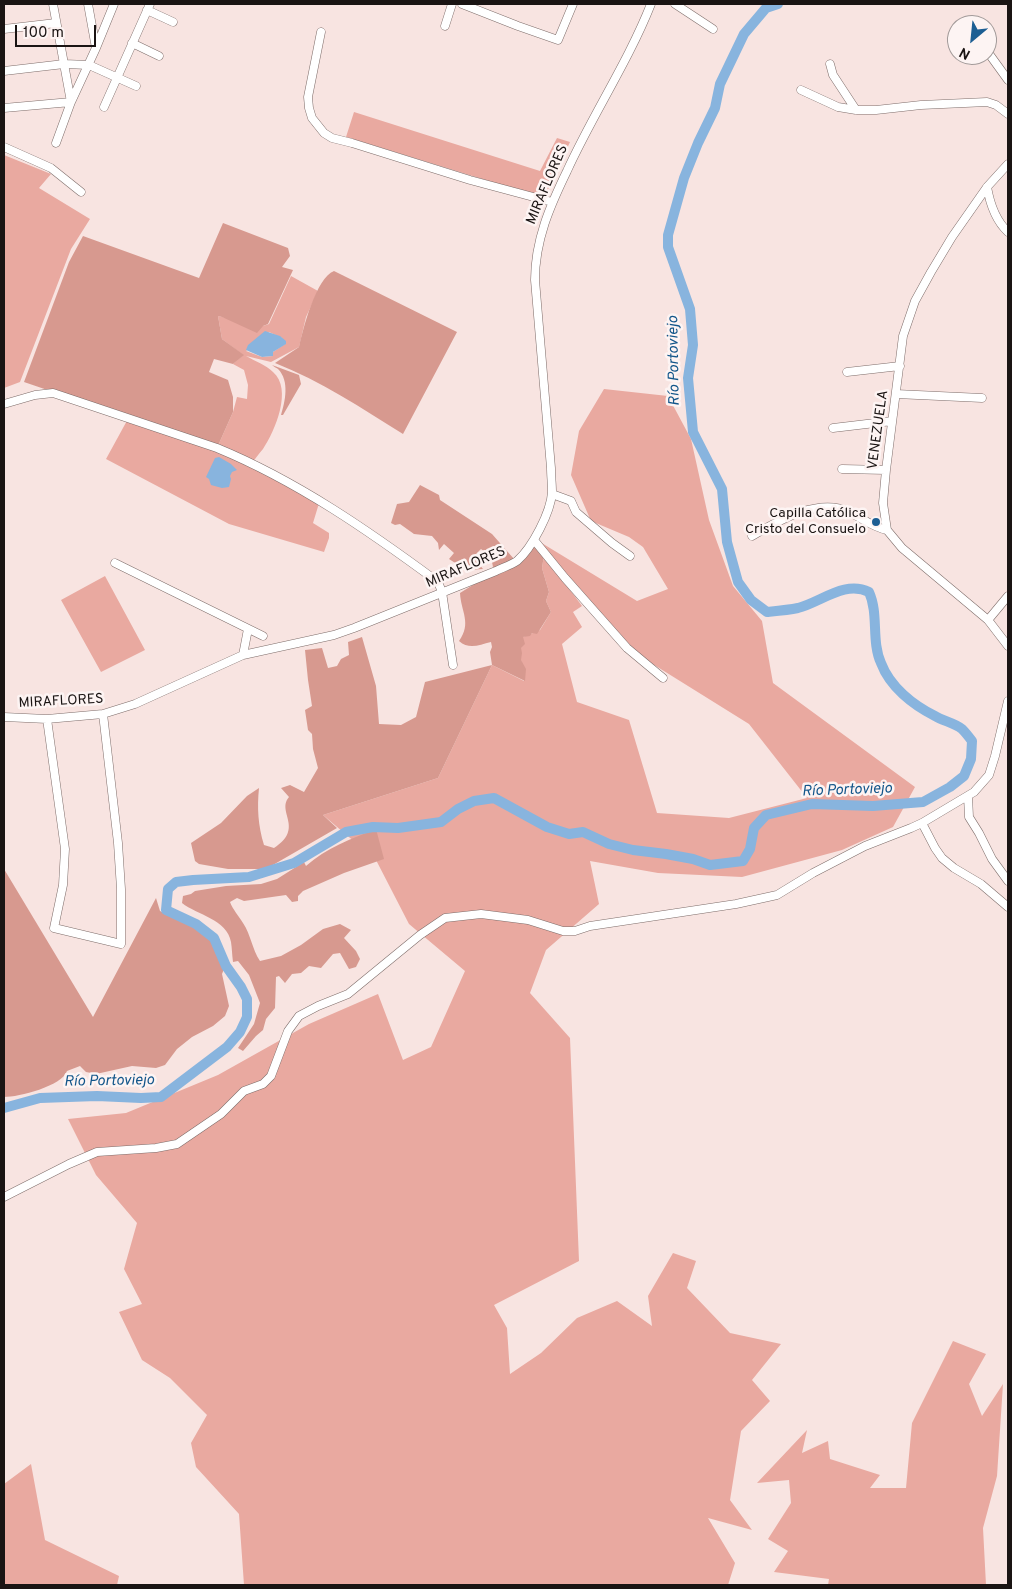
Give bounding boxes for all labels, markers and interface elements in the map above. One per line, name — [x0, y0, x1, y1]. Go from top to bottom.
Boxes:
scale bar — [18, 15, 99, 47]
north arrow — [947, 15, 997, 65]
text: 100 m — [23, 24, 64, 43]
text: N — [957, 43, 974, 63]
street label: MIRAFLORES — [524, 143, 572, 227]
water label: Río Portoviejo — [665, 316, 685, 406]
street label: VENEZUELA — [865, 389, 893, 471]
place label: Capilla Católica Cristo del Consuelo — [745, 506, 866, 538]
marker: Capilla Católica Cristo del Consuelo — [870, 516, 882, 528]
street label: MIRAFLORES — [424, 544, 508, 592]
street label: MIRAFLORES — [18, 691, 104, 713]
water label: Río Portoviejo — [802, 780, 892, 802]
water label: Río Portoviejo — [64, 1072, 154, 1092]

